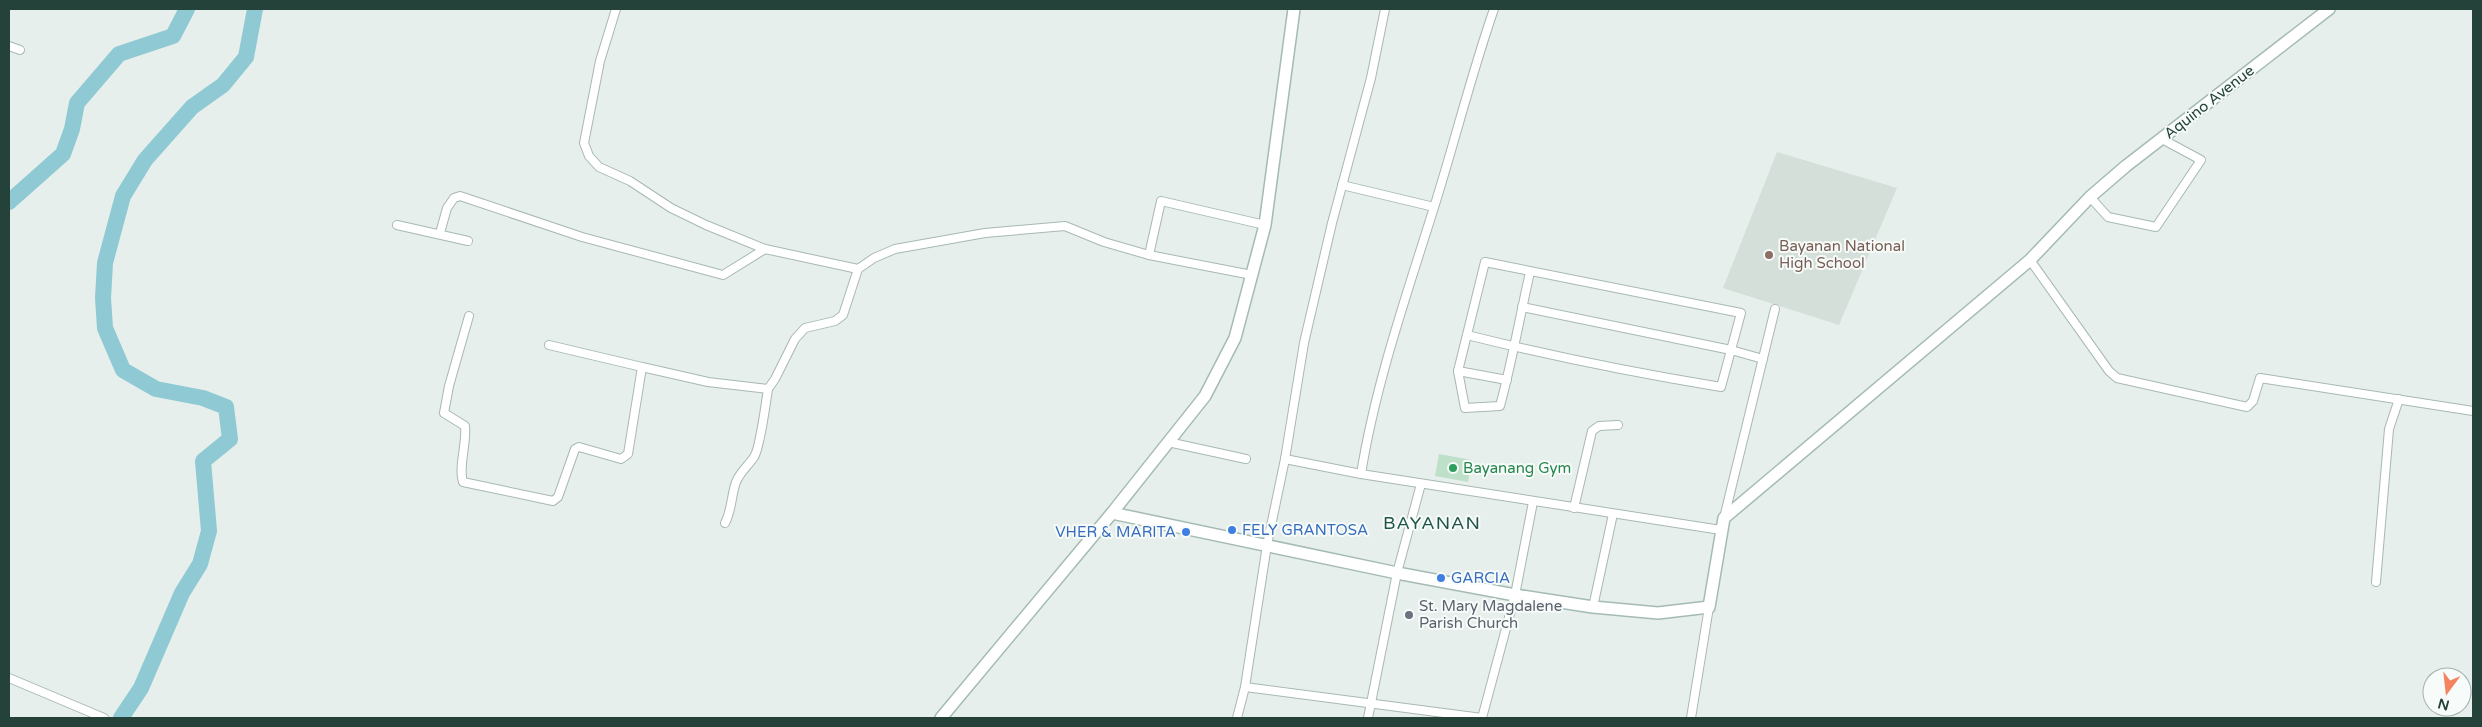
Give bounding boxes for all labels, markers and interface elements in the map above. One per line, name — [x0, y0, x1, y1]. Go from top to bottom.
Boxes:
street label: Aquino Avenue — [2160, 61, 2258, 143]
place label: Bayanan National High School — [1779, 237, 1905, 272]
marker: Bayanan National High School — [1763, 249, 1775, 261]
place label: Bayanang Gym — [1463, 459, 1571, 477]
marker: Bayanang Gym — [1447, 462, 1459, 474]
district label: BAYANAN — [1383, 512, 1481, 534]
place label: FELY GRANTOSA — [1242, 521, 1368, 539]
place label: VHER & MARITA — [1055, 523, 1176, 541]
marker: FELY GRANTOSA — [1226, 524, 1238, 536]
marker: VHER & MARITA — [1180, 526, 1192, 538]
place label: GARCIA — [1451, 569, 1510, 587]
marker: GARCIA — [1435, 572, 1447, 584]
place label: St. Mary Magdalene Parish Church — [1419, 597, 1562, 632]
marker: St. Mary Magdalene Parish Church — [1403, 609, 1415, 621]
north arrow — [2422, 667, 2472, 717]
text: N — [2436, 694, 2451, 714]

